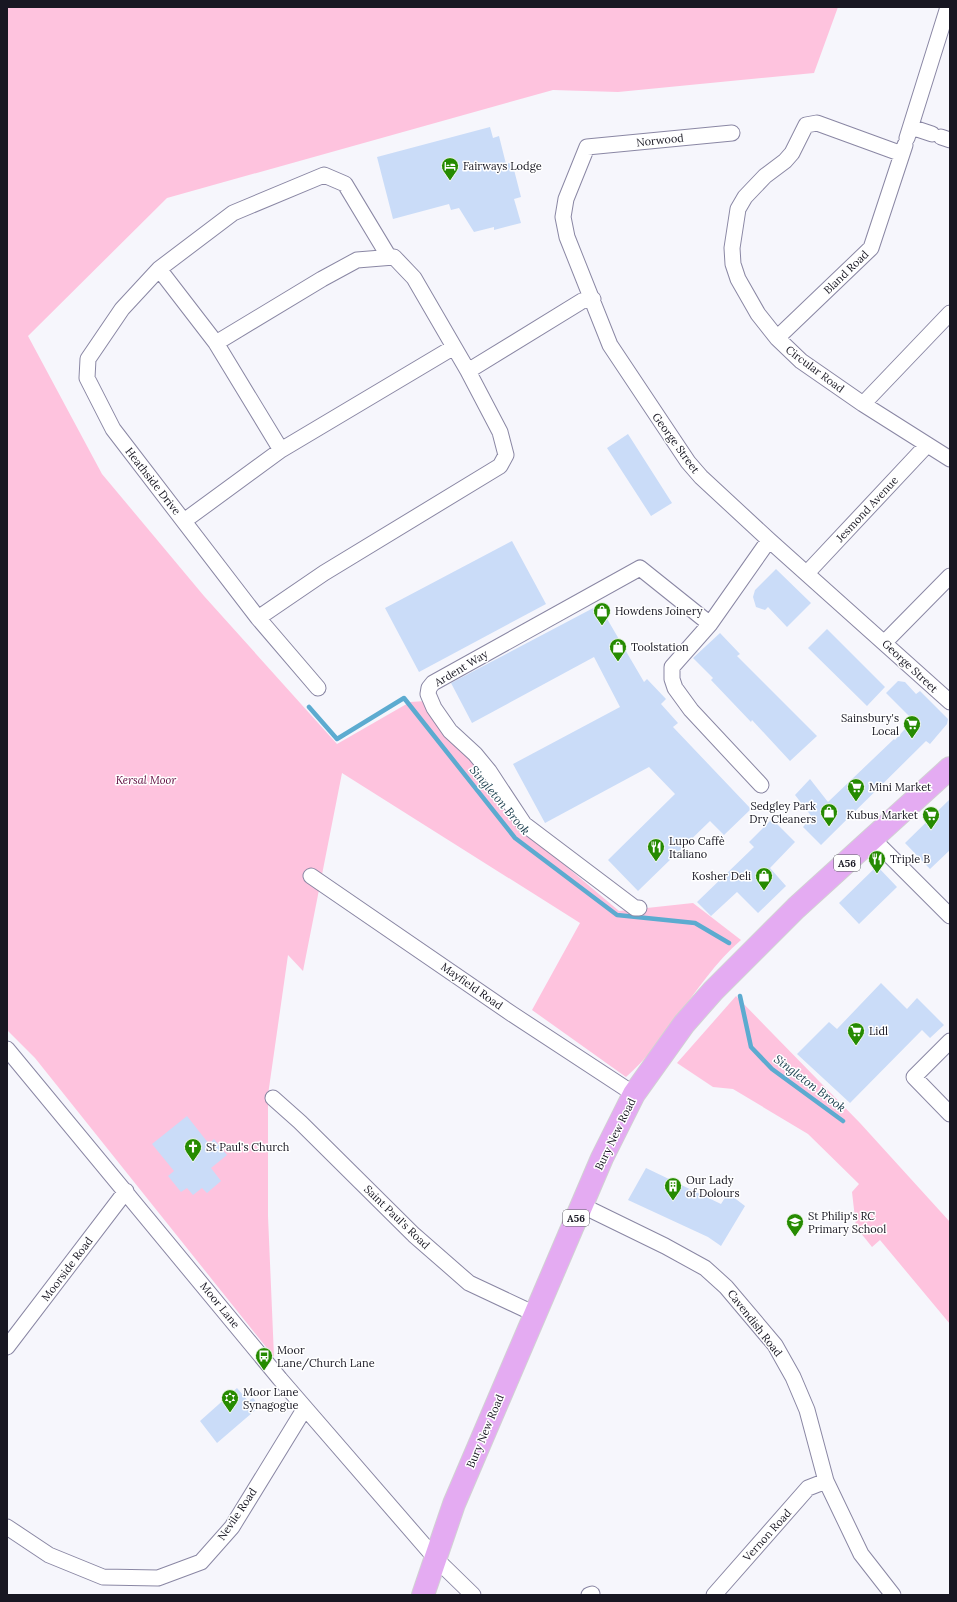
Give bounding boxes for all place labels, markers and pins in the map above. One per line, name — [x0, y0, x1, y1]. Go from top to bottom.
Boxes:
hotel icon: Fairways Lodge — [440, 156, 460, 181]
place label: Fairways Lodge — [463, 159, 542, 173]
shop icon: Howdens Joinery — [592, 601, 612, 626]
place label: Howdens Joinery — [615, 604, 703, 618]
shop icon: Toolstation — [608, 637, 628, 662]
place label: Toolstation — [631, 640, 689, 654]
place label: Sainsbury's Local — [841, 711, 899, 738]
supermarket icon: Sainsbury's Local — [902, 714, 922, 739]
supermarket icon: Mini Market — [846, 777, 866, 802]
place label: Mini Market — [869, 780, 932, 794]
place label: Sedgley Park Dry Cleaners — [749, 799, 816, 826]
shop icon: Sedgley Park Dry Cleaners — [819, 802, 839, 827]
supermarket icon: Kubus Market — [921, 805, 941, 830]
place label: Kubus Market — [847, 808, 919, 822]
place label: Lupo Caffè Italiano — [669, 834, 725, 861]
restaurant icon: Lupo Caffè Italiano — [646, 837, 666, 862]
restaurant icon: Triple B — [867, 849, 887, 874]
place label: Triple B — [890, 852, 930, 866]
shop icon: Kosher Deli — [754, 866, 774, 891]
place label: Kosher Deli — [692, 869, 751, 883]
supermarket icon: Lidl — [846, 1021, 866, 1046]
place label: Lidl — [869, 1024, 888, 1038]
church icon: St Paul's Church — [183, 1137, 203, 1162]
place label: St Paul's Church — [206, 1140, 290, 1154]
place label: Our Lady of Dolours — [686, 1173, 739, 1200]
building icon: Our Lady of Dolours — [663, 1176, 683, 1201]
place label: St Philip's RC Primary School — [808, 1209, 886, 1236]
school or university icon: St Philip's RC Primary School — [785, 1212, 805, 1237]
place label: Moor Lane/Church Lane — [277, 1343, 375, 1371]
bus stop icon: Moor Lane/Church Lane — [254, 1346, 274, 1371]
place label: Moor Lane Synagogue — [243, 1385, 298, 1412]
synagogue icon: Moor Lane Synagogue — [220, 1388, 240, 1413]

